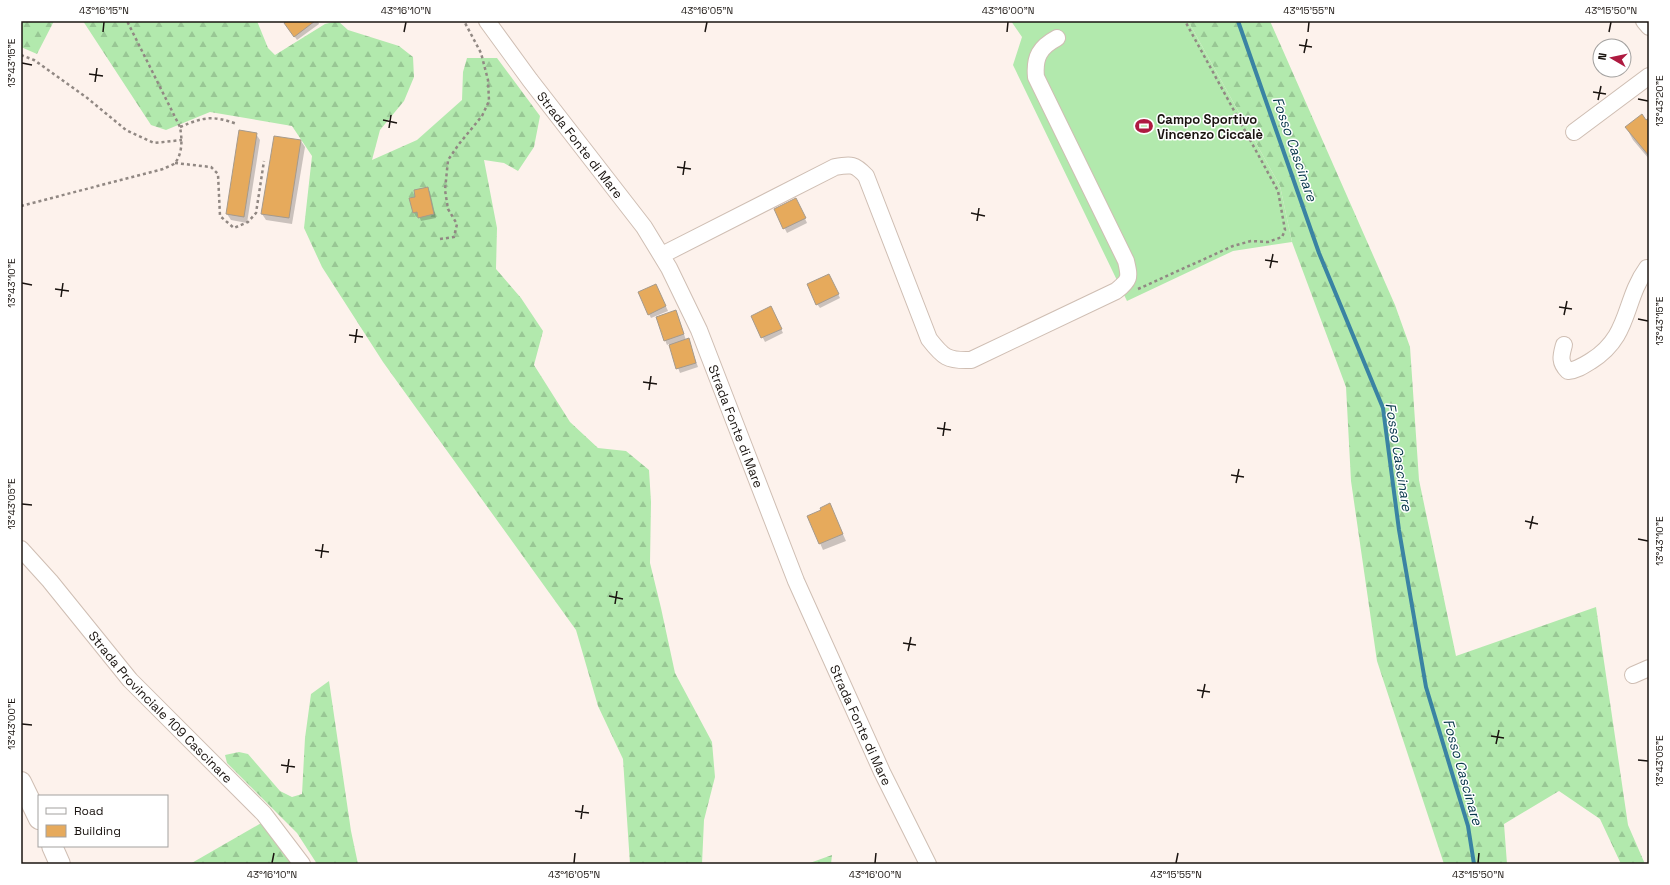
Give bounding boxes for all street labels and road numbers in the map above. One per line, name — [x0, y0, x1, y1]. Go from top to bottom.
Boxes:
street label: Strada Fonte di Mare — [533, 88, 627, 202]
street label: Strada Fonte di Mare — [704, 362, 767, 490]
street label: Strada Provinciale 109 Cascinare — [85, 628, 236, 787]
street label: Strada Fonte di Mare — [826, 662, 895, 788]

